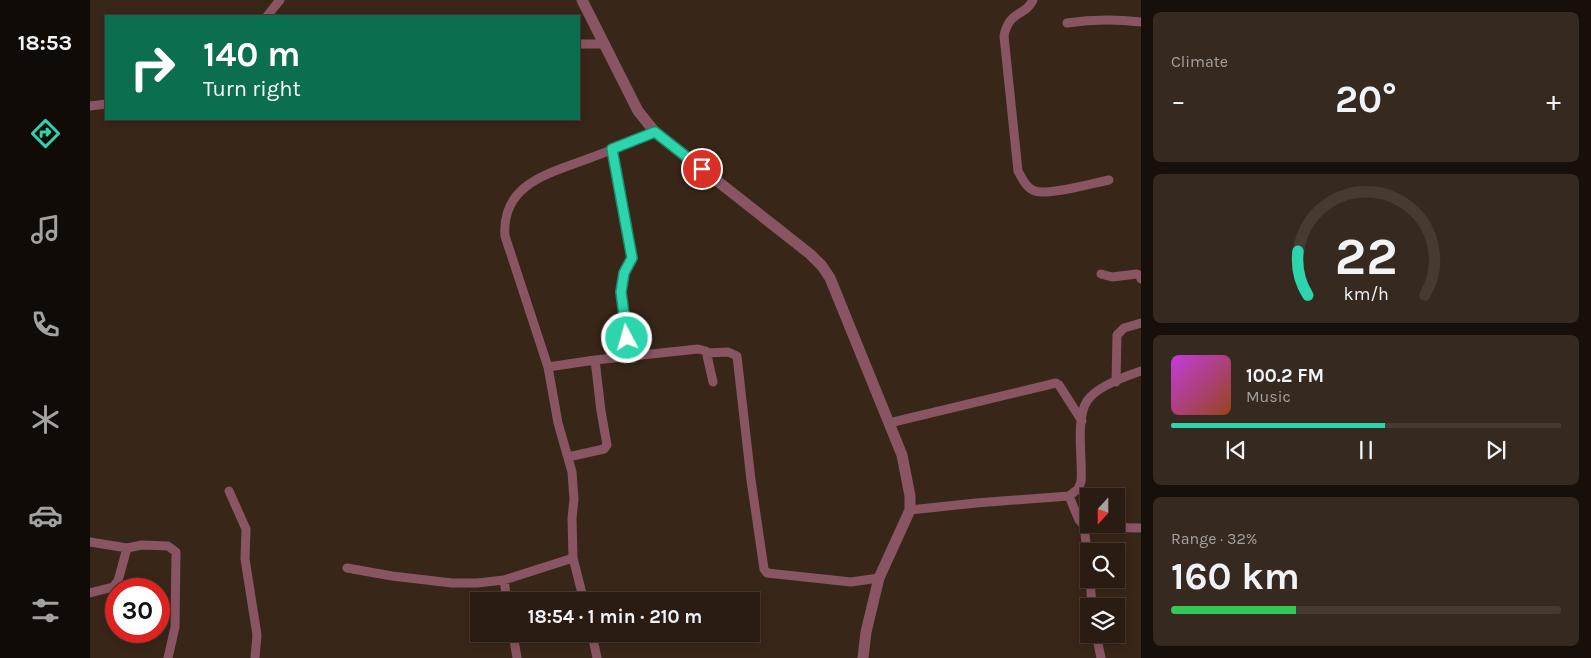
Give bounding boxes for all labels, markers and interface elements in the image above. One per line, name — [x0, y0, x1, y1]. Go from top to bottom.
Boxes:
text: 18:53 — [18, 30, 72, 56]
text: 140 m — [203, 34, 301, 75]
icon: right — [120, 35, 185, 100]
text: Climate — [1171, 52, 1228, 71]
text: Turn right — [203, 76, 301, 102]
text: 20° — [1335, 77, 1397, 122]
text: − — [1171, 84, 1186, 117]
text: + — [1546, 84, 1561, 117]
icon: directions — [28, 116, 63, 151]
pin — [681, 148, 723, 190]
icon: arrive — [688, 155, 716, 183]
icon: music — [28, 212, 63, 247]
text: 22 — [1335, 226, 1397, 287]
text: km/h — [1343, 284, 1389, 305]
icon: phone — [28, 307, 63, 342]
position arrow — [600, 311, 652, 363]
text: 100.2 FM — [1246, 365, 1324, 387]
text: Music — [1246, 387, 1291, 406]
icon: climate — [28, 402, 63, 437]
icon: previous — [1222, 436, 1250, 464]
icon: pause — [1352, 436, 1380, 464]
icon: next — [1482, 436, 1510, 464]
north arrow — [1080, 488, 1125, 532]
map controls — [1080, 488, 1125, 643]
icon: car — [28, 498, 63, 533]
text: Range · 32% — [1171, 529, 1257, 548]
button: search — [1080, 543, 1125, 588]
text: 160 km — [1171, 554, 1300, 599]
speed limit sign: 30 — [105, 578, 170, 643]
icon: filters — [28, 593, 63, 628]
button: layers — [1080, 598, 1125, 643]
text: 18:54 · 1 min · 210 m — [528, 606, 702, 628]

